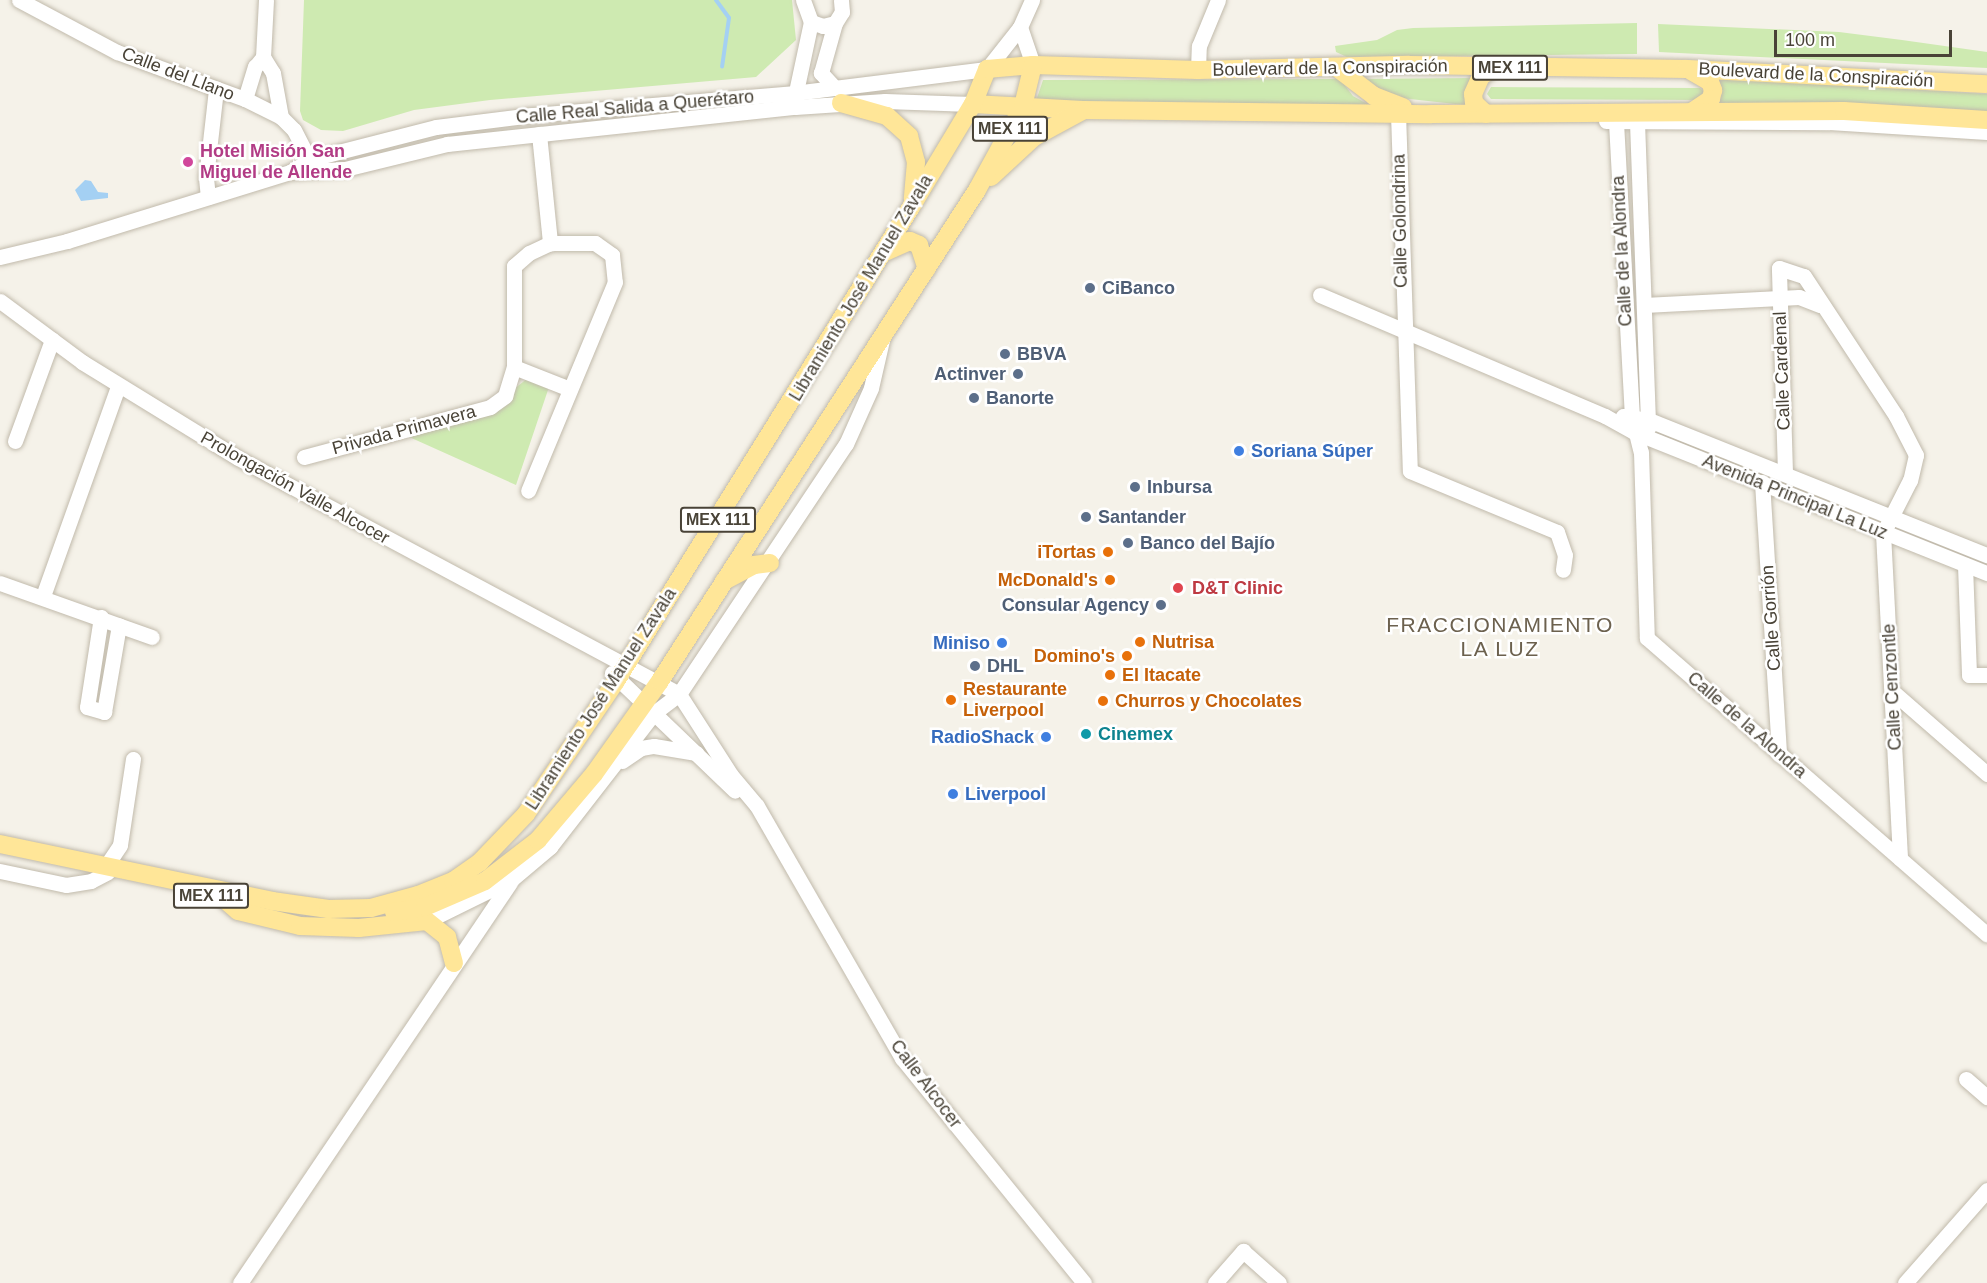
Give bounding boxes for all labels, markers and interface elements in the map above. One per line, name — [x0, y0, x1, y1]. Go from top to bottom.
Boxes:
scale bar — [1777, 18, 1956, 56]
text: 100 m — [1785, 30, 1835, 50]
street label: Calle del Llano — [119, 43, 237, 105]
street label: Boulevard de la Conspiración — [1212, 55, 1448, 81]
road number: MEX 111 — [1471, 55, 1549, 81]
street label: Boulevard de la Conspiración — [1698, 58, 1934, 92]
street label: Calle Real Salida a Querétaro — [515, 86, 755, 128]
road number: MEX 111 — [971, 116, 1049, 142]
place label: Hotel Misión San Miguel de Allende — [200, 141, 353, 184]
street label: Calle Golondrina — [1388, 154, 1412, 288]
marker: Hotel Misión San Miguel de Allende — [181, 155, 195, 169]
street label: Libramiento José Manuel Zavala — [785, 171, 937, 405]
street label: Calle de la Alondra — [1607, 174, 1637, 328]
place label: CiBanco — [1102, 277, 1175, 299]
marker: CiBanco — [1083, 281, 1097, 295]
street label: Calle Cardenal — [1769, 311, 1795, 431]
place label: BBVA — [1017, 343, 1067, 365]
marker: BBVA — [998, 347, 1012, 361]
place label: Actinver — [934, 363, 1006, 385]
marker: Actinver — [1011, 367, 1025, 381]
place label: Banorte — [986, 387, 1054, 409]
marker: Banorte — [967, 391, 981, 405]
street label: Privada Primavera — [330, 400, 478, 460]
street label: Prolongación Valle Alcocer — [196, 427, 394, 549]
place label: Soriana Súper — [1251, 440, 1373, 462]
marker: Soriana Súper — [1232, 444, 1246, 458]
street label: Avenida Principal La Luz — [1699, 450, 1891, 544]
place label: Inbursa — [1147, 476, 1212, 498]
marker: Inbursa — [1128, 480, 1142, 494]
place label: Santander — [1098, 506, 1186, 528]
road number: MEX 111 — [679, 507, 757, 533]
marker: Santander — [1079, 510, 1093, 524]
place label: Banco del Bajío — [1140, 532, 1275, 554]
marker: Banco del Bajío — [1121, 536, 1135, 550]
place label: iTortas — [1037, 541, 1096, 563]
marker: iTortas — [1101, 545, 1115, 559]
street label: Calle Gorrión — [1757, 564, 1785, 672]
place label: McDonald's — [998, 569, 1098, 591]
marker: McDonald's — [1103, 573, 1117, 587]
place label: D&T Clinic — [1192, 577, 1283, 599]
marker: D&T Clinic — [1169, 579, 1187, 597]
street label: Libramiento José Manuel Zavala — [521, 584, 681, 814]
place label: Consular Agency — [1001, 594, 1149, 616]
marker: Consular Agency — [1154, 598, 1168, 612]
district label: FRACCIONAMIENTO LA LUZ — [1386, 612, 1614, 662]
street label: Calle Cenzontle — [1878, 623, 1906, 751]
place label: Nutrisa — [1152, 631, 1214, 653]
place label: Miniso — [933, 632, 990, 654]
marker: Nutrisa — [1133, 635, 1147, 649]
marker: Miniso — [995, 636, 1009, 650]
place label: Domino's — [1034, 645, 1115, 667]
marker: Domino's — [1120, 649, 1134, 663]
place label: DHL — [987, 655, 1024, 677]
marker: DHL — [968, 659, 982, 673]
place label: El Itacate — [1122, 664, 1201, 686]
street label: Calle de la Alondra — [1683, 667, 1811, 783]
marker: El Itacate — [1103, 668, 1117, 682]
place label: Restaurante Liverpool — [963, 679, 1067, 722]
place label: Churros y Chocolates — [1115, 690, 1302, 712]
marker: Restaurante Liverpool — [944, 693, 958, 707]
marker: Churros y Chocolates — [1096, 694, 1110, 708]
place label: Cinemex — [1098, 723, 1173, 745]
place label: RadioShack — [931, 726, 1034, 748]
marker: Cinemex — [1079, 727, 1093, 741]
marker: RadioShack — [1039, 730, 1053, 744]
place label: Liverpool — [965, 783, 1046, 805]
marker: Liverpool — [946, 787, 960, 801]
road number: MEX 111 — [172, 883, 250, 909]
street label: Calle Alcocer — [885, 1035, 967, 1133]

